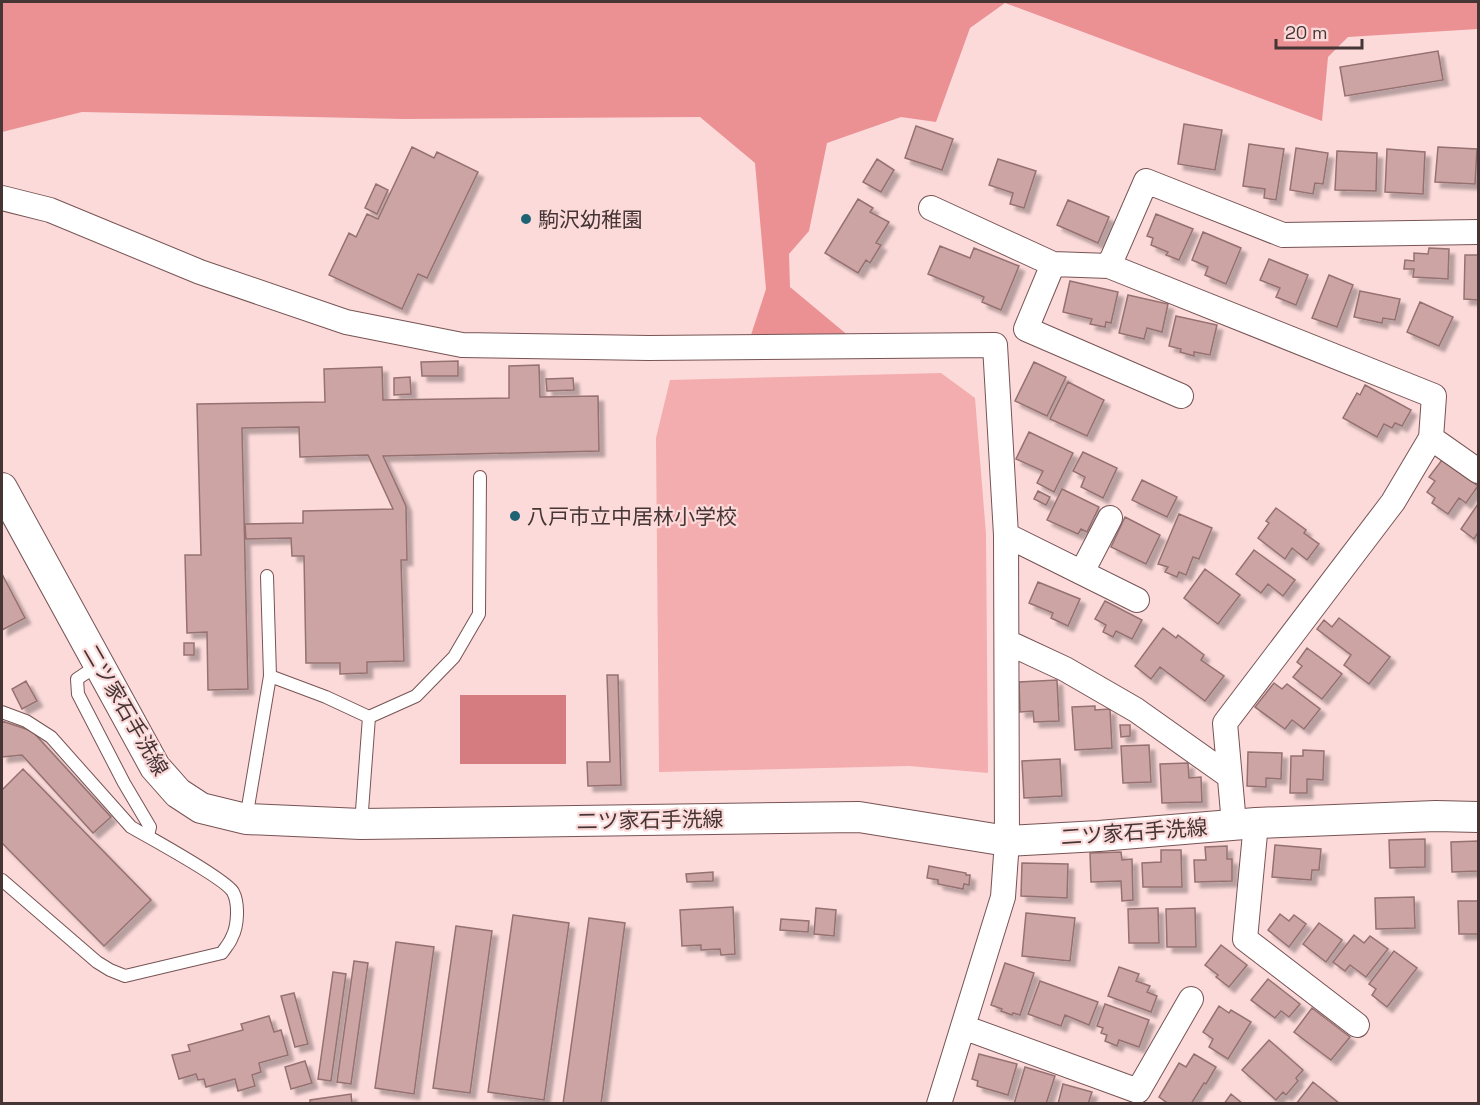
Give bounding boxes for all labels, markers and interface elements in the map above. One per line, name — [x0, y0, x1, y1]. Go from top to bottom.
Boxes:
scale bar — [1276, 12, 1362, 50]
text: 20 m — [1285, 21, 1328, 44]
place label: 駒沢幼稚園 — [538, 206, 643, 233]
marker: 駒沢幼稚園 — [519, 212, 533, 226]
place label: 八戸市立中居林小学校 — [527, 503, 737, 530]
marker: 八戸市立中居林小学校 — [508, 509, 522, 523]
street label: 二ツ家石手洗線 — [78, 640, 174, 780]
street label: 二ツ家石手洗線 — [576, 805, 724, 835]
street label: 二ツ家石手洗線 — [1060, 813, 1208, 851]

